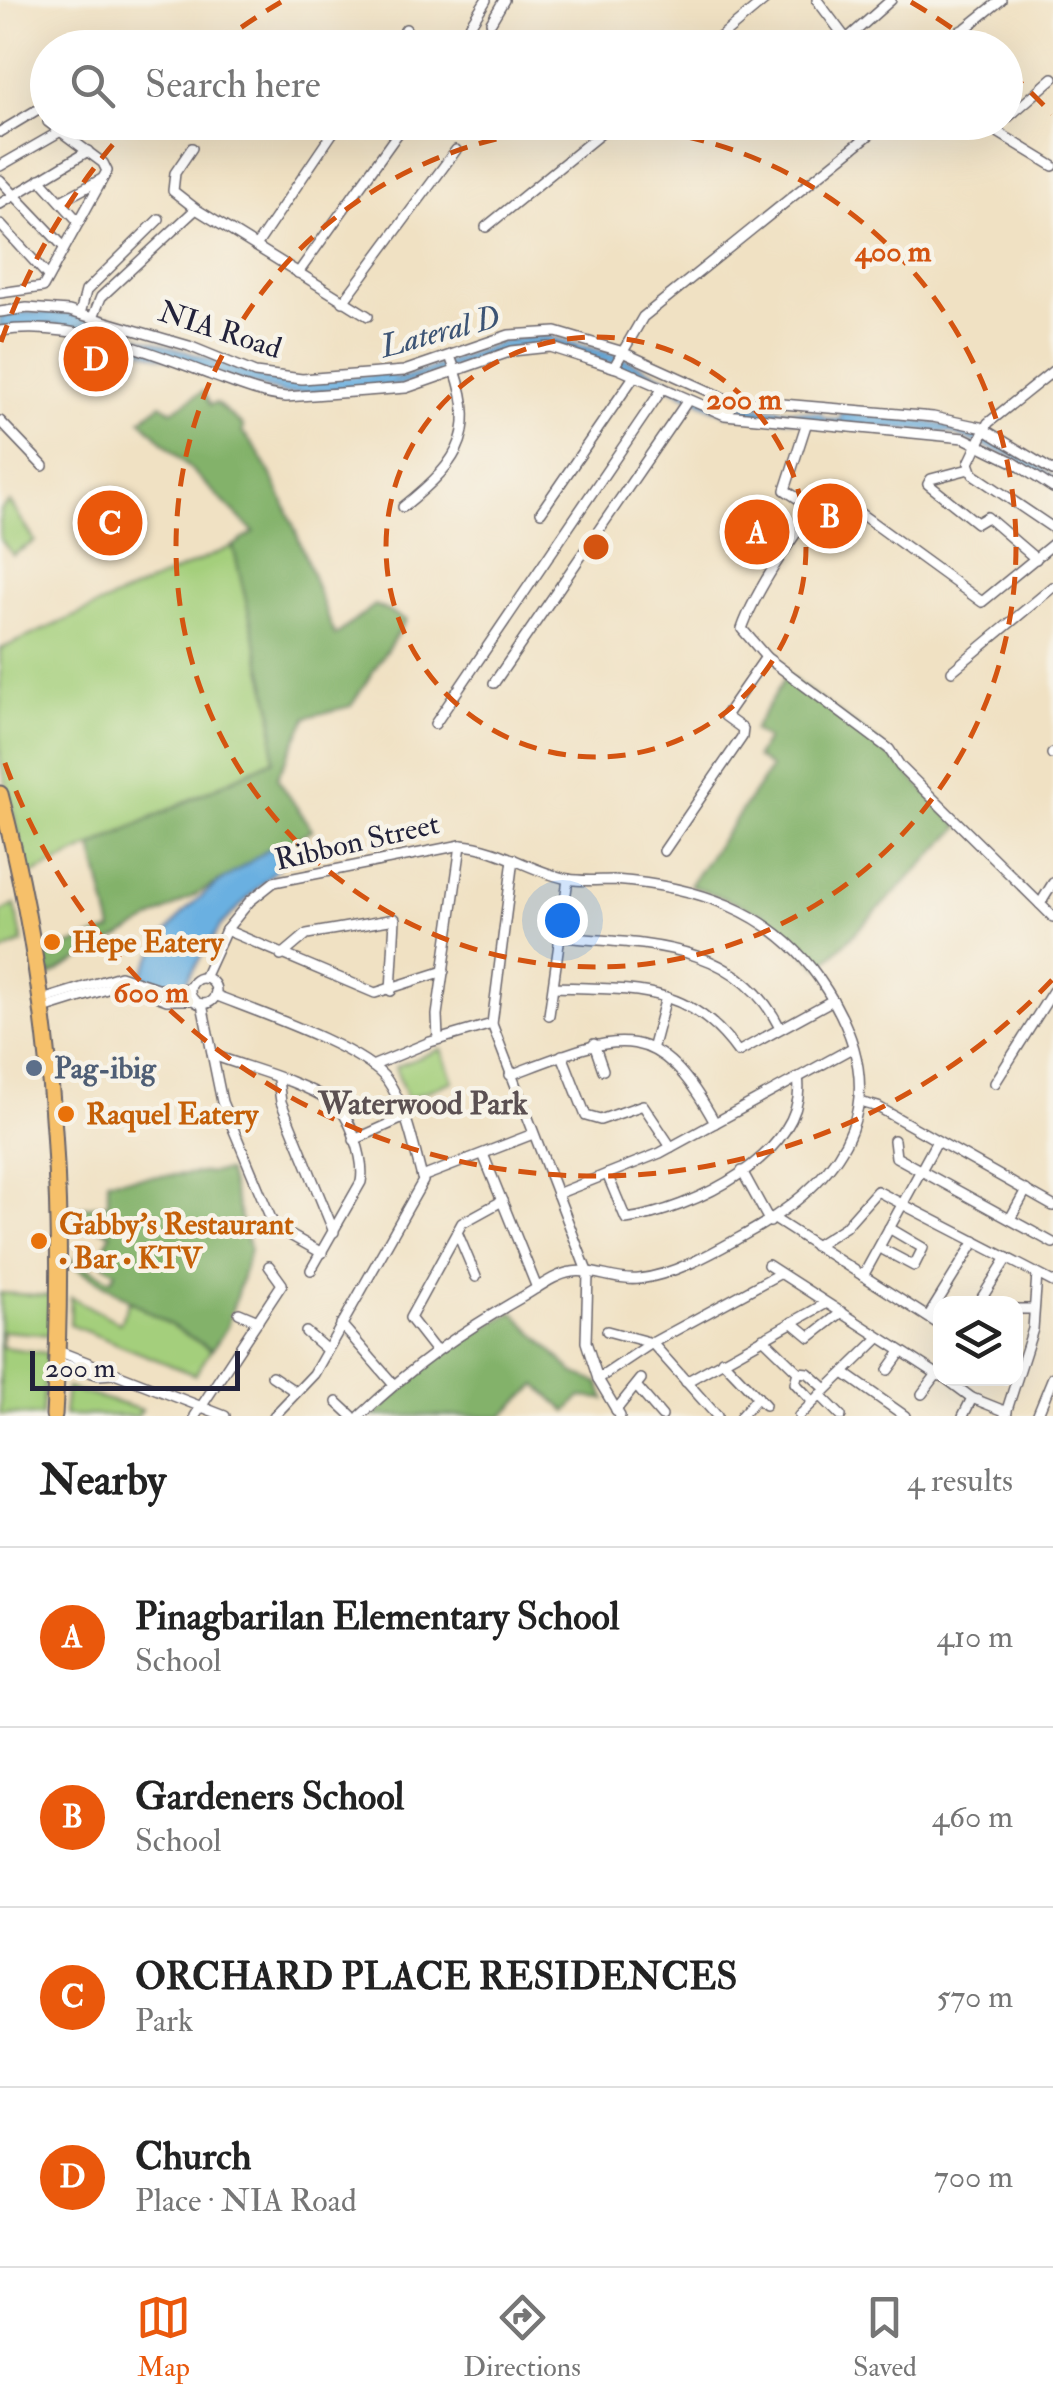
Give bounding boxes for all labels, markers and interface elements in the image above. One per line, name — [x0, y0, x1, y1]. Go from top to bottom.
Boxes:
search box — [30, 30, 1023, 140]
icon: search — [65, 58, 120, 113]
text: Search here — [145, 61, 321, 109]
text: 400 m — [854, 233, 932, 270]
street label: NIA Road — [154, 293, 286, 367]
water label: Lateral D — [374, 297, 504, 368]
pin: D — [64, 322, 128, 396]
text: 200 m — [706, 381, 782, 418]
pin: B — [798, 478, 862, 554]
pin: C — [78, 486, 142, 560]
pin: A — [724, 494, 790, 570]
centre of rings — [578, 529, 614, 565]
street label: Ribbon Street — [271, 805, 443, 879]
your location — [537, 895, 588, 946]
place label: Hepe Eatery — [72, 924, 225, 961]
marker: Hepe Eatery — [41, 931, 63, 953]
text: 600 m — [113, 974, 189, 1011]
place label: Pag-ibig — [54, 1050, 157, 1087]
marker: Pag-ibig — [23, 1057, 45, 1079]
district label: Waterwood Park — [317, 1084, 529, 1124]
place label: Raquel Eatery — [86, 1096, 260, 1133]
marker: Raquel Eatery — [55, 1103, 77, 1125]
place label: Gabby’s Restaurant • Bar • KTV — [59, 1206, 294, 1277]
marker: Gabby’s Restaurant • Bar • KTV — [28, 1230, 50, 1252]
map controls — [933, 1296, 1023, 1386]
button: layers — [933, 1296, 1023, 1386]
scale bar — [30, 1346, 240, 1390]
text: 200 m — [45, 1351, 116, 1386]
text: Nearby — [40, 1455, 166, 1507]
text: 4 results — [907, 1461, 1013, 1501]
text: Pinagbarilan Elementary School — [135, 1593, 619, 1641]
text: A — [62, 1617, 83, 1657]
text: 410 m — [937, 1617, 1013, 1657]
text: School — [135, 1641, 221, 1681]
text: Gardeners School — [135, 1773, 404, 1821]
text: B — [62, 1797, 83, 1837]
text: 460 m — [932, 1797, 1013, 1837]
text: School — [135, 1821, 221, 1861]
text: ORCHARD PLACE RESIDENCES — [135, 1953, 737, 2001]
text: C — [61, 1977, 84, 2017]
text: 570 m — [936, 1977, 1013, 2017]
text: Park — [135, 2001, 193, 2041]
text: Church — [135, 2133, 251, 2181]
text: D — [59, 2157, 86, 2197]
text: 700 m — [934, 2157, 1013, 2197]
text: Place · NIA Road — [135, 2181, 357, 2221]
tab: Map — [136, 2290, 191, 2385]
tab: Directions — [463, 2290, 581, 2385]
tab: Saved — [853, 2290, 917, 2385]

